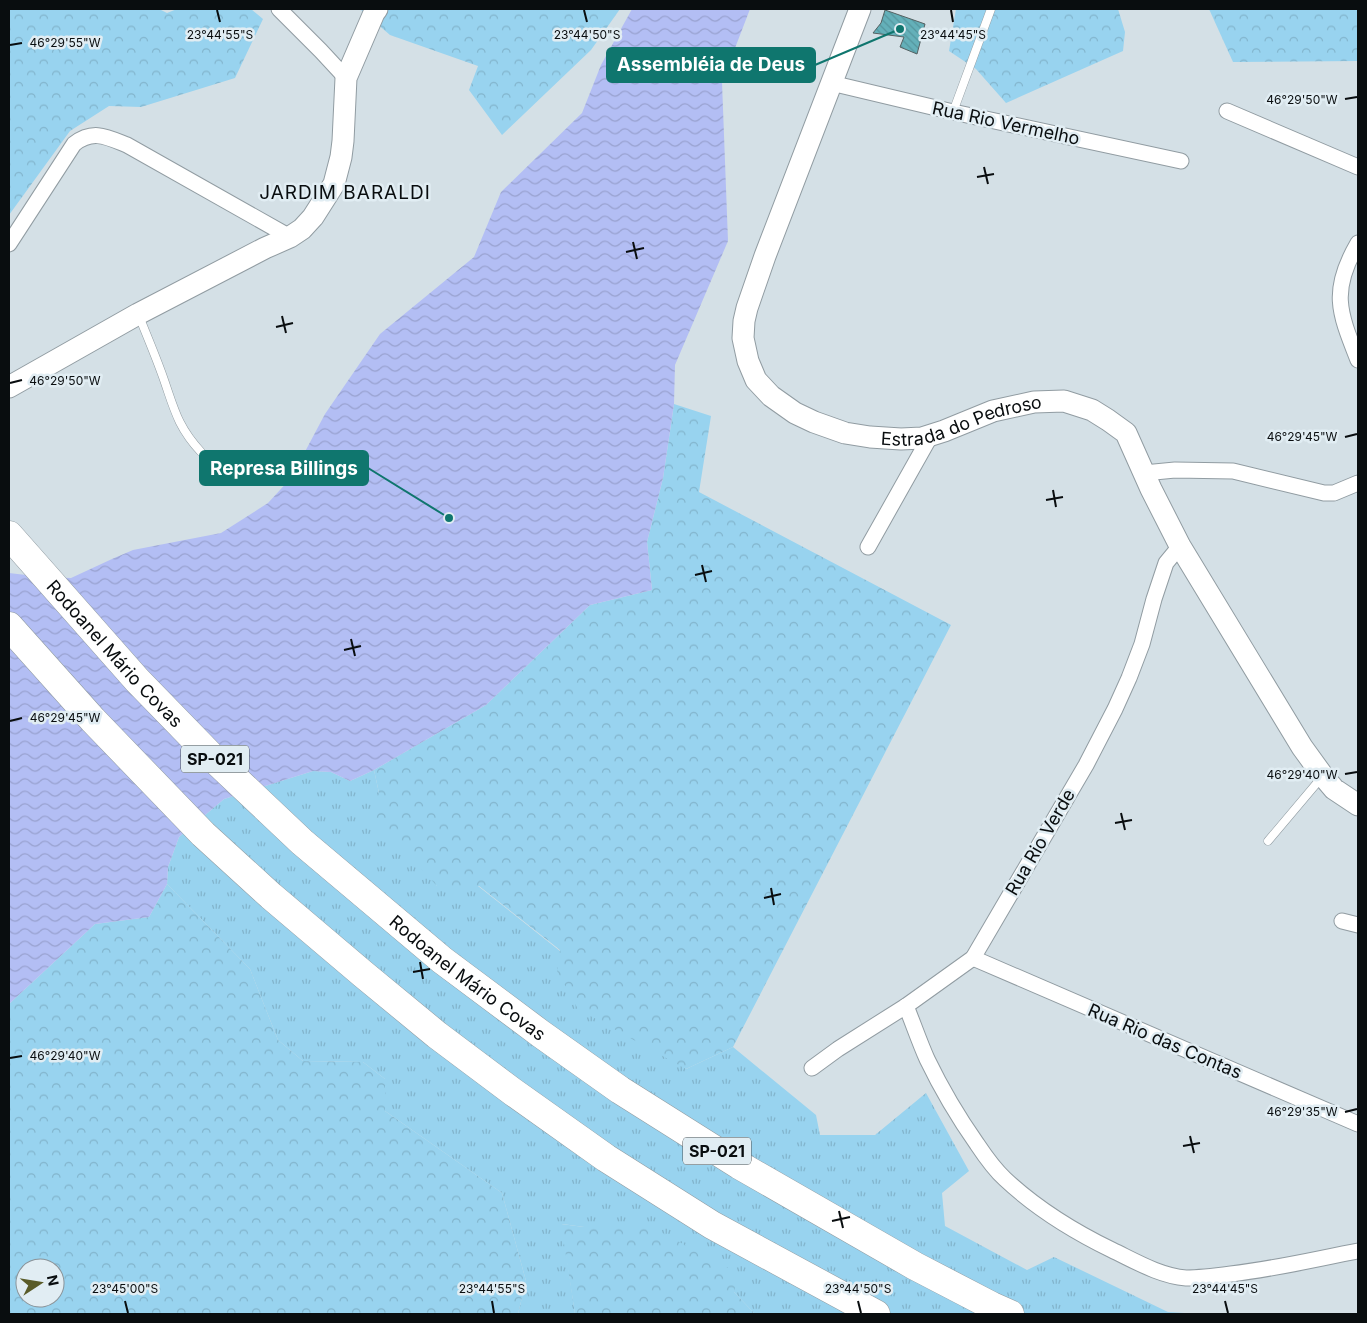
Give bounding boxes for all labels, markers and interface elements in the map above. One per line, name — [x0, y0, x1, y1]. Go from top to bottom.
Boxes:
text: 23°44'55"S — [187, 27, 254, 42]
text: 23°44'50"S — [554, 27, 621, 42]
text: 23°44'45"S — [920, 27, 986, 42]
text: 46°29'55"W — [29, 35, 101, 50]
callout: Assembléia de Deus — [607, 48, 815, 82]
text: Assembléia de Deus — [617, 53, 805, 76]
text: 46°29'50"W — [1266, 92, 1338, 107]
street label: Rua Rio Vermelho — [930, 97, 1082, 149]
district label: JARDIM BARALDI — [259, 181, 431, 204]
text: 46°29'50"W — [29, 373, 101, 388]
street label: Estrada do Pedroso — [880, 391, 1042, 449]
text: 46°29'45"W — [1267, 429, 1338, 444]
callout: Represa Billings — [200, 451, 368, 485]
text: Represa Billings — [210, 457, 358, 480]
street label: Rodoanel Mário Covas — [43, 575, 187, 731]
text: 46°29'45"W — [30, 710, 101, 725]
road number: SP-021 — [181, 746, 249, 772]
text: 46°29'40"W — [1266, 767, 1338, 782]
street label: Rua Rio Verde — [1001, 785, 1079, 899]
street label: Rodoanel Mário Covas — [386, 910, 550, 1044]
street label: Rua Rio das Contas — [1085, 999, 1245, 1083]
text: 46°29'40"W — [29, 1048, 101, 1063]
text: 46°29'35"W — [1266, 1104, 1338, 1119]
road number: SP-021 — [683, 1138, 751, 1164]
north arrow — [15, 1258, 65, 1308]
text: N — [44, 1273, 63, 1287]
text: 23°45'00"S — [92, 1281, 159, 1296]
text: 23°44'55"S — [459, 1281, 526, 1296]
text: 23°44'50"S — [825, 1281, 892, 1296]
text: 23°44'45"S — [1192, 1281, 1258, 1296]

